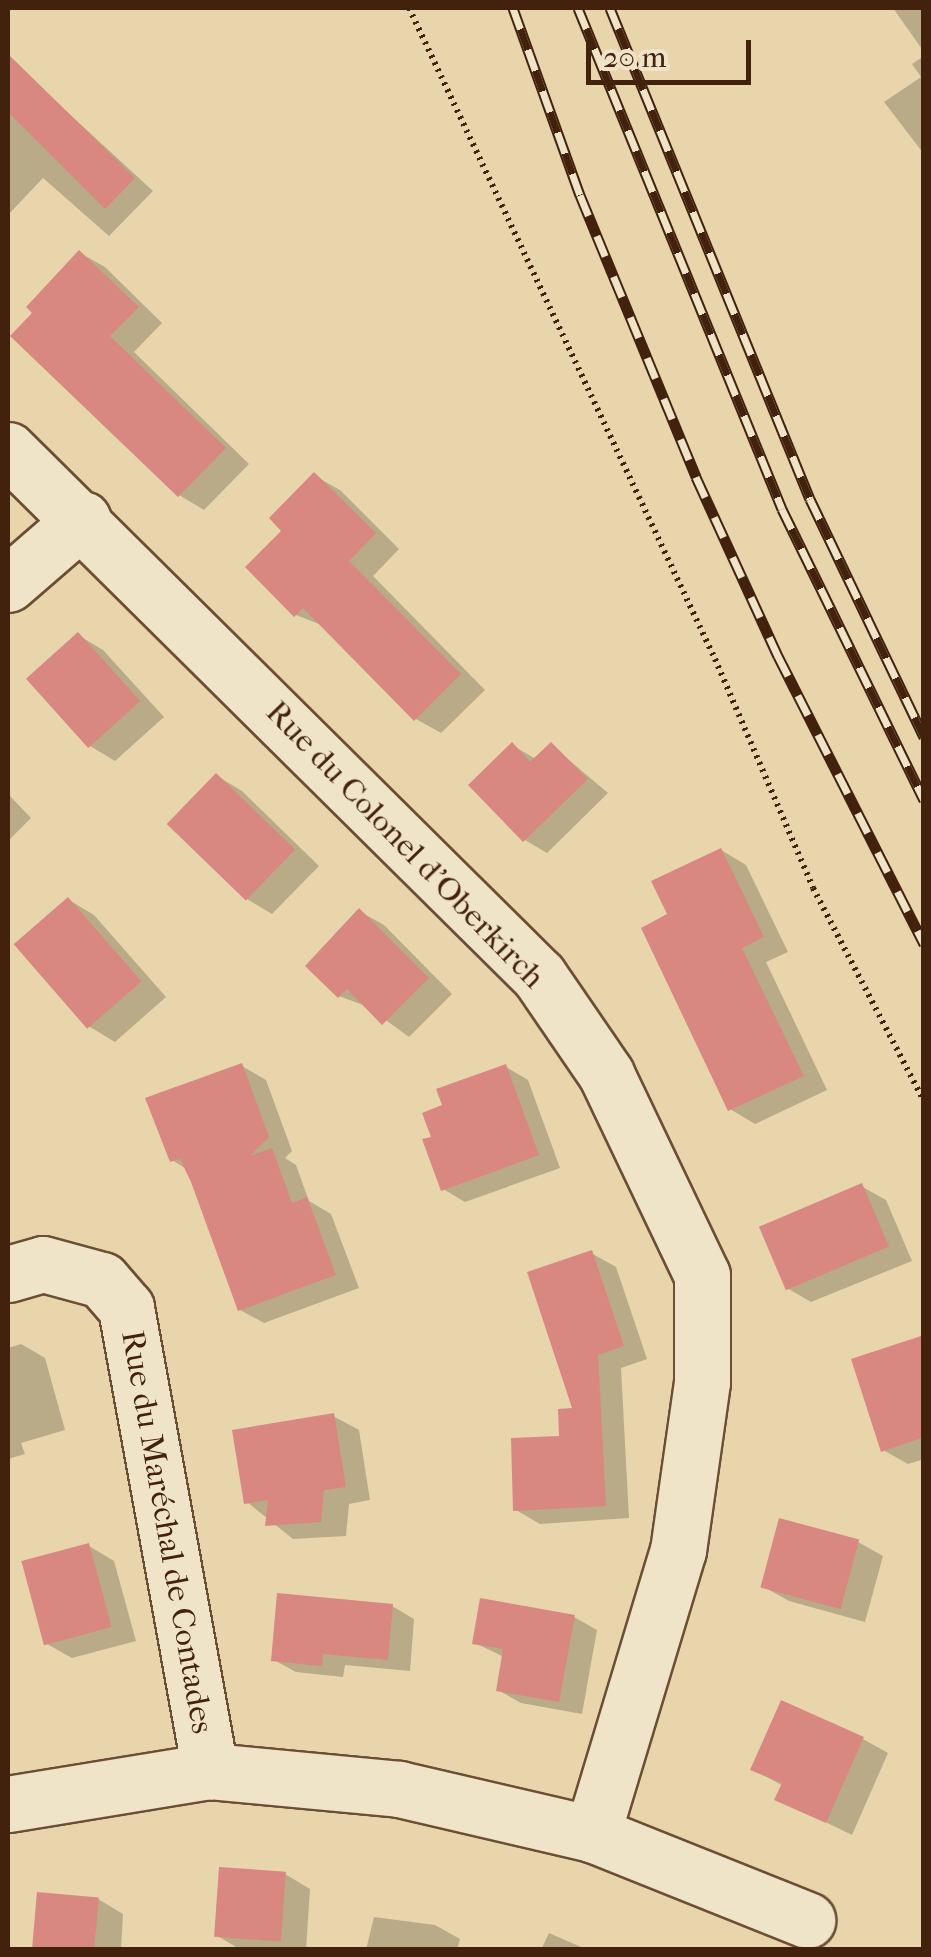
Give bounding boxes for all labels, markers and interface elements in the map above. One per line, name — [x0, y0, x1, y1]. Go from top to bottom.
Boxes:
scale bar — [591, 20, 756, 82]
text: 20 m — [603, 40, 666, 75]
street label: Rue du Colonel d'Oberkirch — [258, 693, 552, 997]
street label: Rue du Maréchal de Contades — [113, 1327, 221, 1737]

